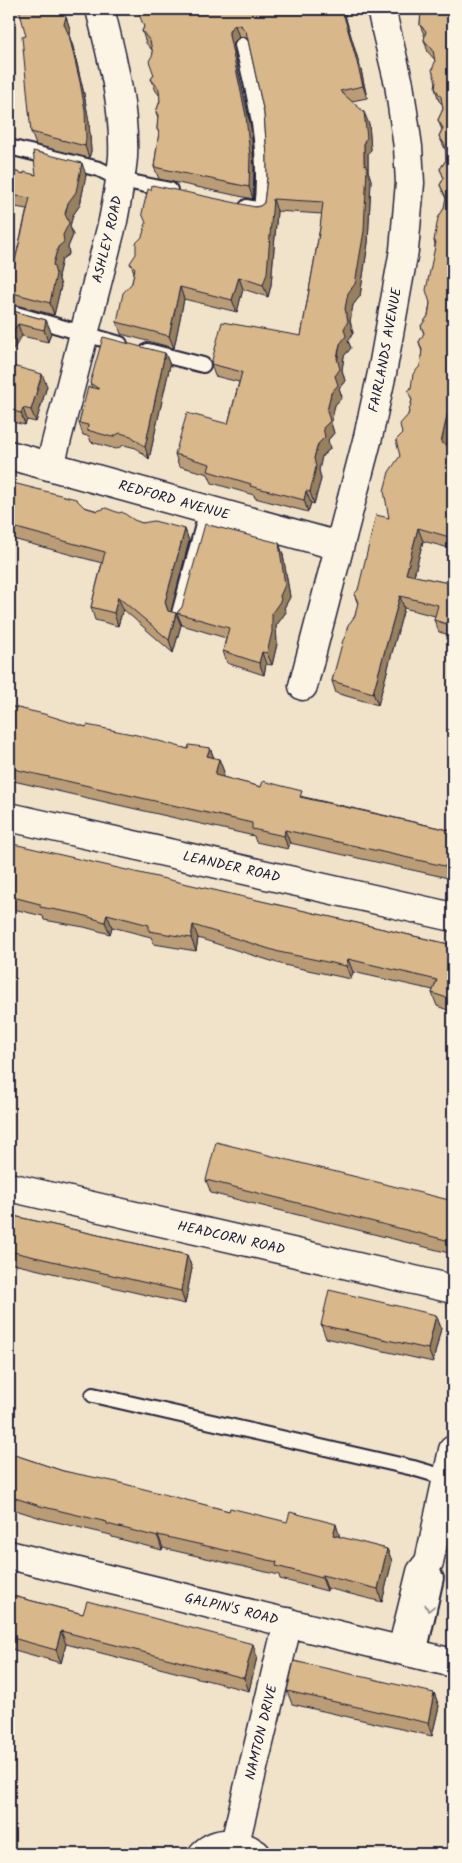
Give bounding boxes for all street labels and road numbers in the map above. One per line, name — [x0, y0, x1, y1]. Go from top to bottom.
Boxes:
street label: ASHLEY ROAD — [87, 194, 128, 285]
street label: FAIRLANDS AVENUE — [363, 285, 408, 414]
street label: REDFORD AVENUE — [116, 475, 233, 526]
street label: LEANDER ROAD — [181, 845, 282, 889]
street label: HEADCORN ROAD — [175, 1215, 287, 1261]
street label: GALPIN'S ROAD — [182, 1587, 281, 1631]
street label: NAMTON DRIVE — [240, 1681, 284, 1782]

